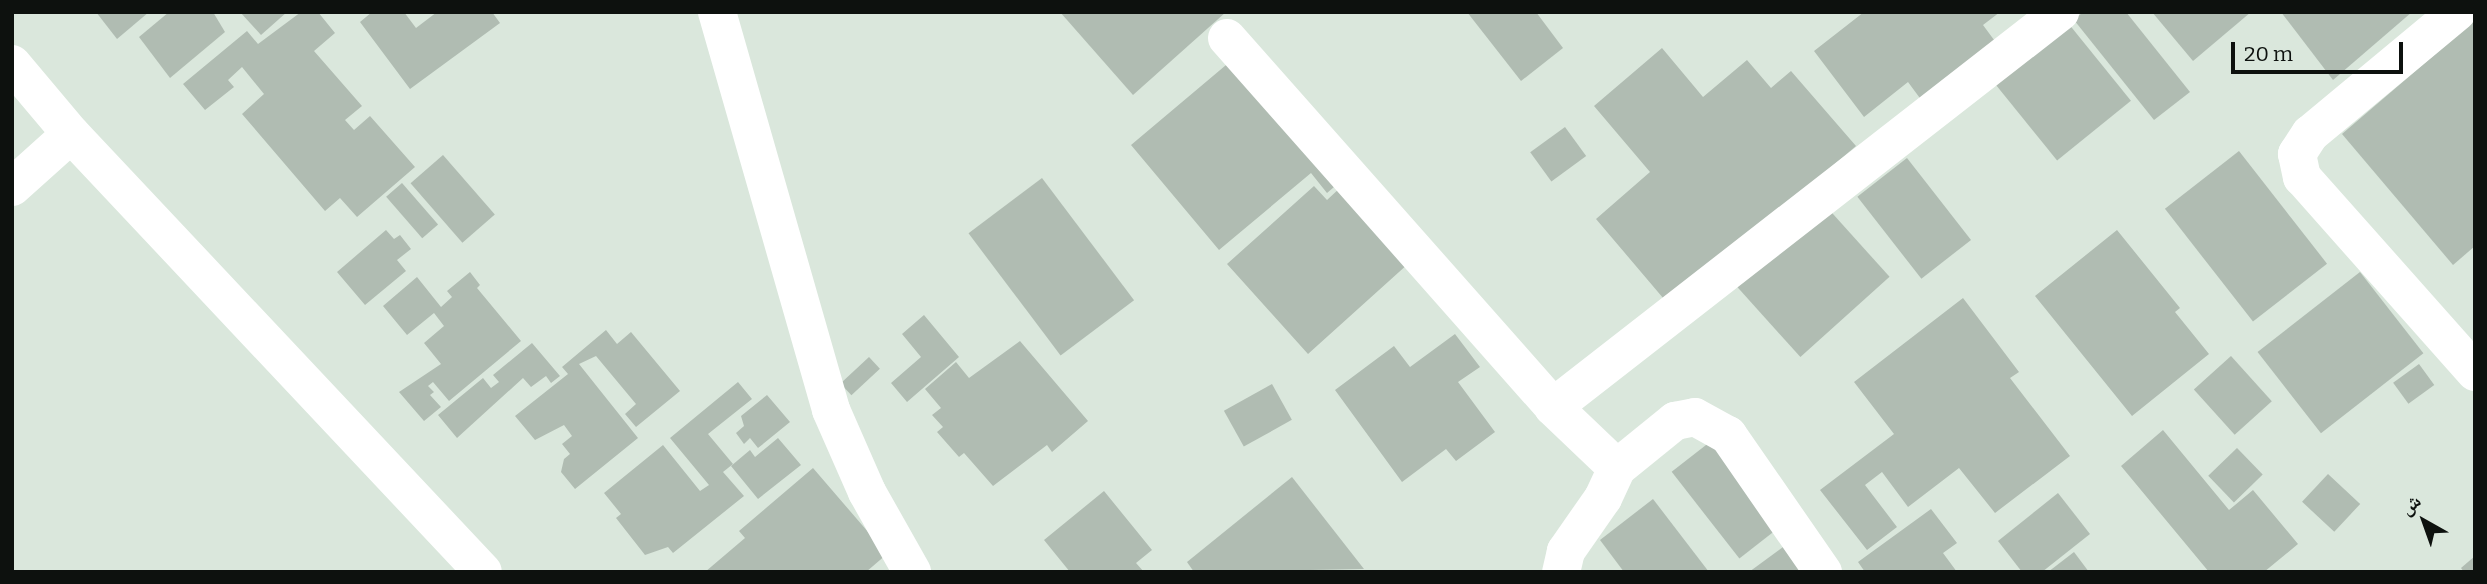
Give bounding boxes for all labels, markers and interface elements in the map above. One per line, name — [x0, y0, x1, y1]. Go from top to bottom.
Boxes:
scale bar — [2235, 28, 2406, 72]
text: 20 m — [2244, 41, 2293, 67]
north arrow — [2389, 486, 2459, 556]
text: ش — [2395, 489, 2425, 520]

